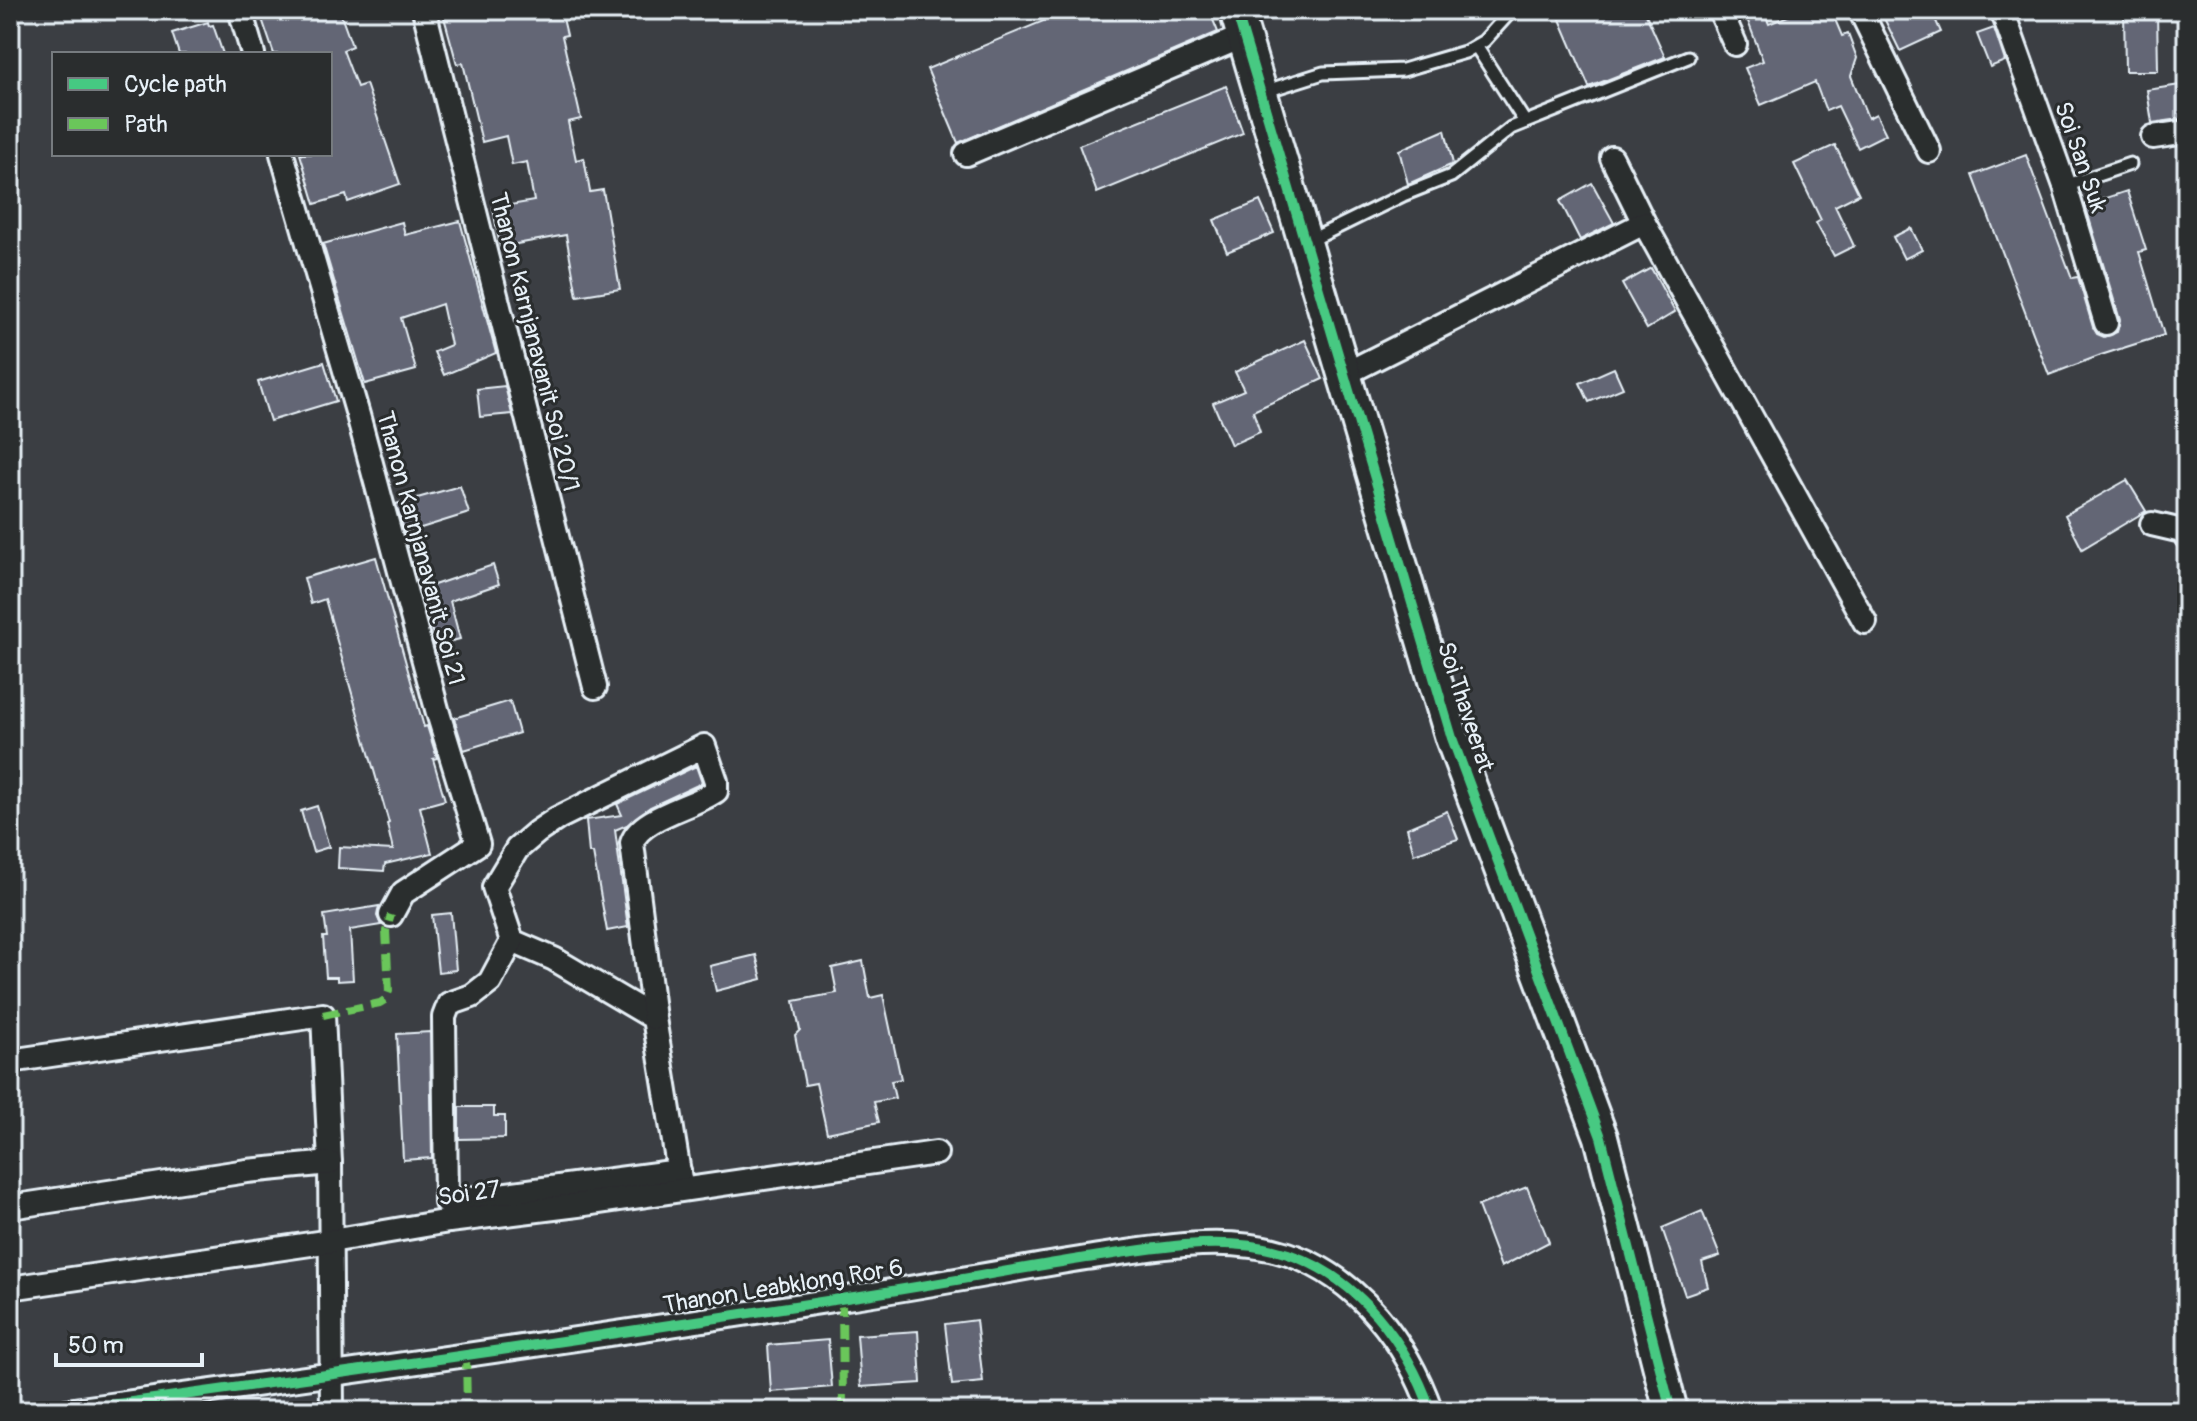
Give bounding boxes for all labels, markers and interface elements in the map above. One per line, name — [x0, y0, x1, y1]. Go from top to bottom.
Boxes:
legend — [52, 52, 332, 156]
text: Cycle path — [124, 70, 227, 99]
street label: Soi San Suk — [2048, 98, 2113, 217]
text: Path — [124, 110, 168, 139]
street label: Thanon Karnjanavanit Soi 20/1 — [483, 190, 586, 495]
street label: Thanon Karnjanavanit Soi 21 — [370, 408, 471, 688]
street label: Soi Thaveerat — [1431, 638, 1500, 776]
street label: Soi 27 — [436, 1175, 502, 1212]
street label: Thanon Leabklong Ror 6 — [661, 1253, 905, 1320]
scale bar — [56, 1317, 202, 1367]
text: 50 m — [68, 1331, 124, 1360]

